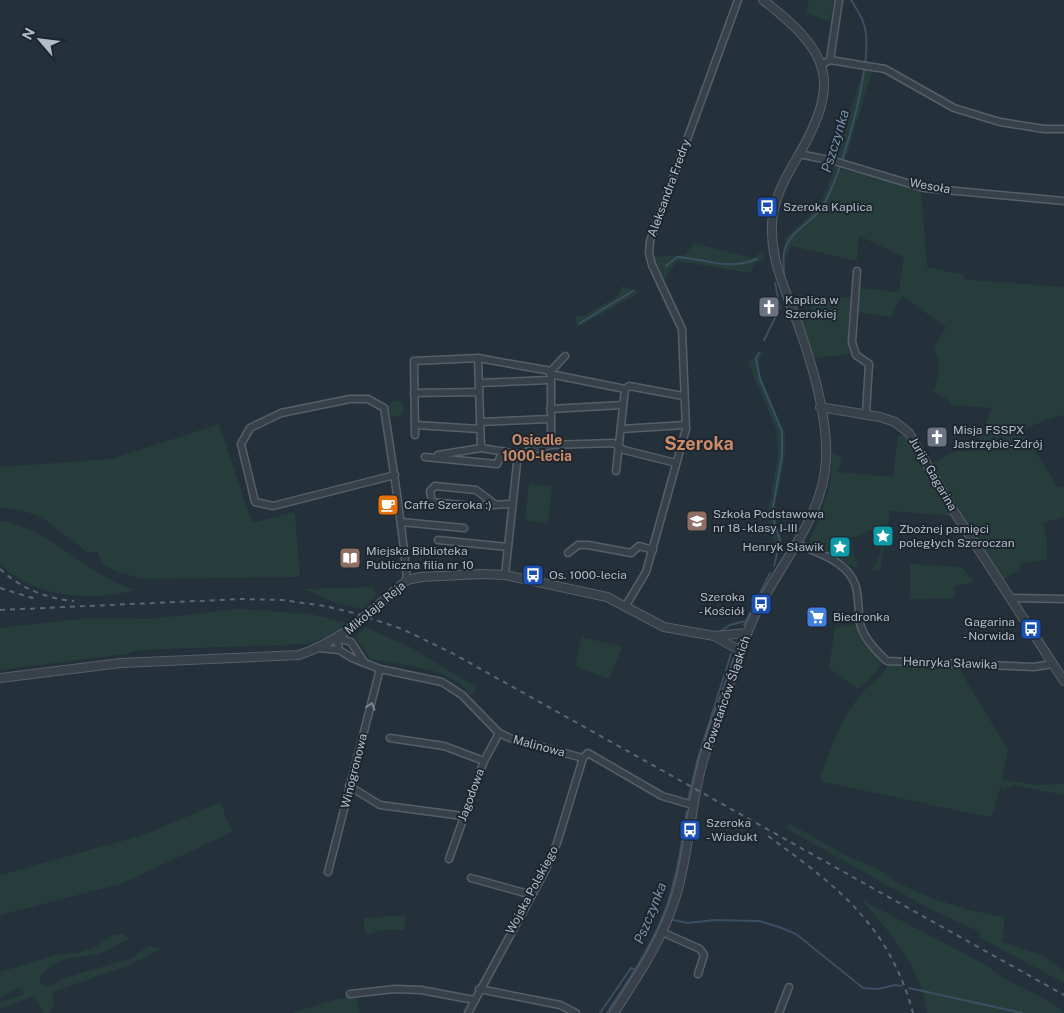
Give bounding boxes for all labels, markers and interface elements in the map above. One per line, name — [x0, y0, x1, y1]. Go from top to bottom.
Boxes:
north arrow — [15, 15, 65, 65]
text: N — [19, 25, 38, 42]
water label: Pszczynka — [818, 108, 852, 174]
street label: Aleksandra Fredry — [645, 137, 693, 239]
street label: Wesoła — [908, 176, 952, 196]
bus stop icon: Szeroka Kaplica — [755, 195, 779, 219]
place label: Szeroka Kaplica — [783, 200, 872, 214]
place label: Kaplica w Szerokiej — [785, 293, 839, 321]
church icon: Kaplica w Szerokiej — [757, 295, 781, 319]
place label: Misja FSSPX Jastrzębie-Zdrój — [953, 423, 1043, 451]
church icon: Misja FSSPX Jastrzębie-Zdrój — [925, 425, 949, 449]
district label: Osiedle 1000-lecia — [502, 432, 572, 464]
district label: Szeroka — [664, 433, 734, 454]
street label: Jurija Gagarina — [906, 435, 960, 513]
cafe icon: Caffe Szeroka :) — [376, 493, 400, 517]
place label: Caffe Szeroka :) — [404, 498, 492, 512]
place label: Szkoła Podstawowa nr 18 - klasy I-III — [713, 507, 824, 535]
school or university icon: Szkoła Podstawowa nr 18 - klasy I-III — [685, 509, 709, 533]
place label: Zbożnej pamięci poległych Szeroczan — [899, 522, 1015, 550]
place icon: Zbożnej pamięci poległych Szeroczan — [871, 524, 895, 548]
place icon: Henryk Sławik — [828, 535, 852, 559]
place label: Henryk Sławik — [743, 540, 824, 554]
place label: Miejska Biblioteka Publiczna filia nr 10 — [366, 544, 474, 572]
library icon: Miejska Biblioteka Publiczna filia nr 10 — [338, 546, 362, 570]
bus stop icon: Os. 1000-lecia — [521, 563, 545, 587]
place label: Os. 1000-lecia — [549, 568, 627, 582]
street label: Mikołaja Reja — [342, 579, 408, 637]
place label: Szeroka - Kościół — [698, 590, 745, 618]
bus stop icon: Szeroka - Kościół — [749, 592, 773, 616]
supermarket icon: Biedronka — [805, 605, 829, 629]
place label: Biedronka — [833, 610, 890, 624]
place label: Gagarina - Norwida — [963, 615, 1015, 643]
bus stop icon: Gagarina - Norwida — [1019, 617, 1043, 641]
street label: Powstańców Śląskich — [701, 634, 753, 752]
street label: Henryka Sławika — [903, 654, 997, 672]
one-way arrow — [366, 702, 376, 710]
street label: Winogronowa — [338, 732, 370, 810]
street label: Malinowa — [511, 732, 567, 760]
street label: Jagodowa — [455, 767, 487, 823]
place label: Szeroka - Wiadukt — [706, 816, 758, 844]
bus stop icon: Szeroka - Wiadukt — [678, 818, 702, 842]
street label: Wojska Polskiego — [503, 844, 561, 936]
water label: Pszczynka — [630, 880, 670, 946]

